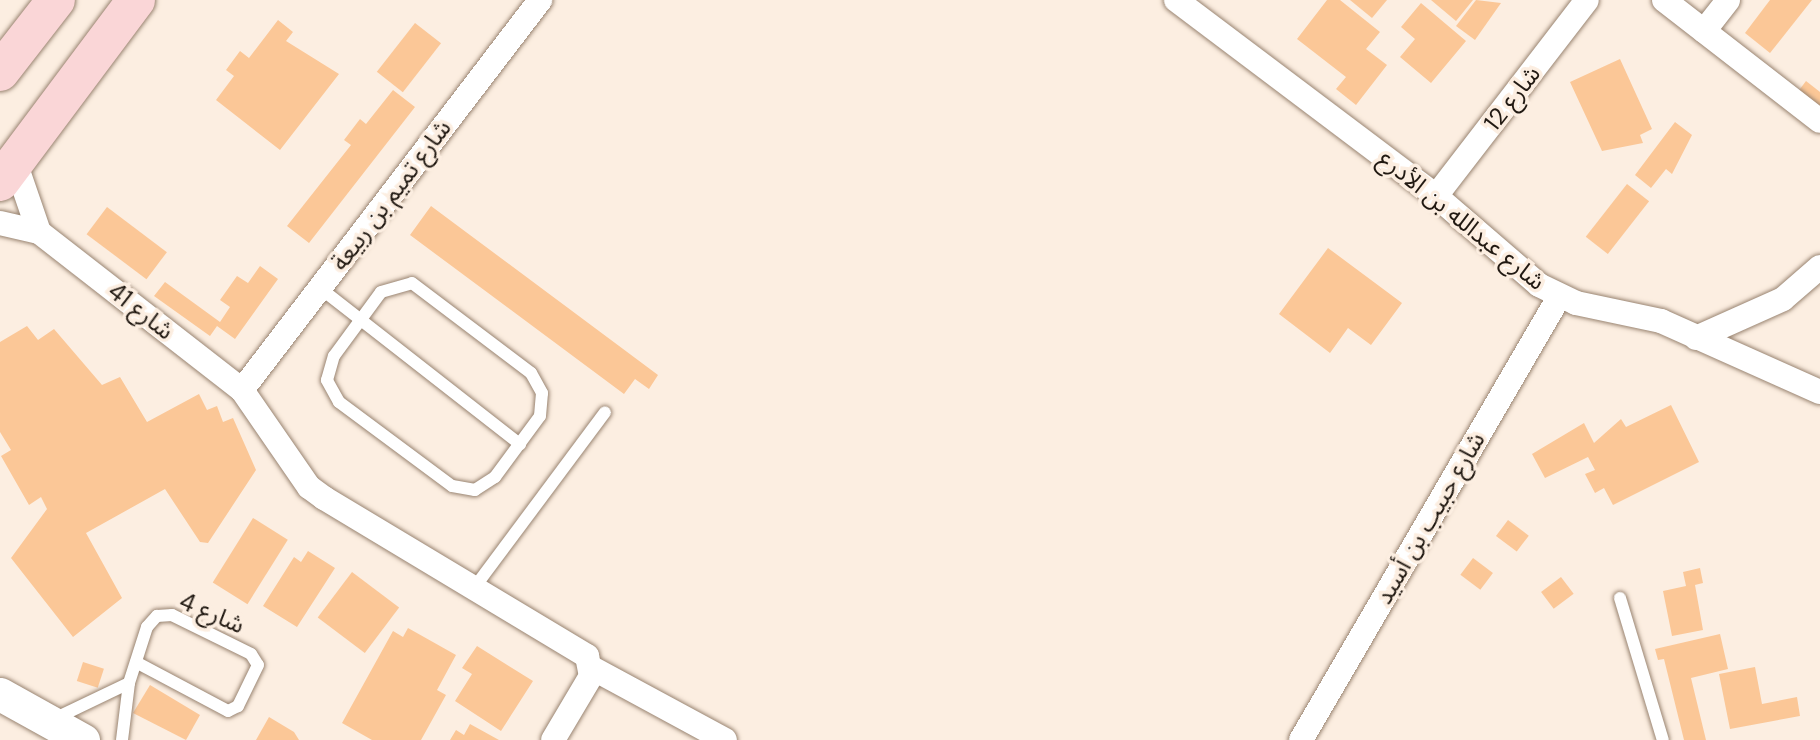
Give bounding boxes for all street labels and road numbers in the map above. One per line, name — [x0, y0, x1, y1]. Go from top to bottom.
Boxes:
street label: شارع 12 — [1478, 60, 1546, 136]
street label: شارع تميم بن ربيعة — [325, 114, 457, 276]
street label: شارع عبدالله بن الأدرع — [1373, 144, 1551, 296]
street label: شارع 41 — [102, 276, 180, 346]
street label: شارع حبيب بن أسيد — [1369, 427, 1491, 609]
street label: شارع 4 — [175, 587, 249, 639]

